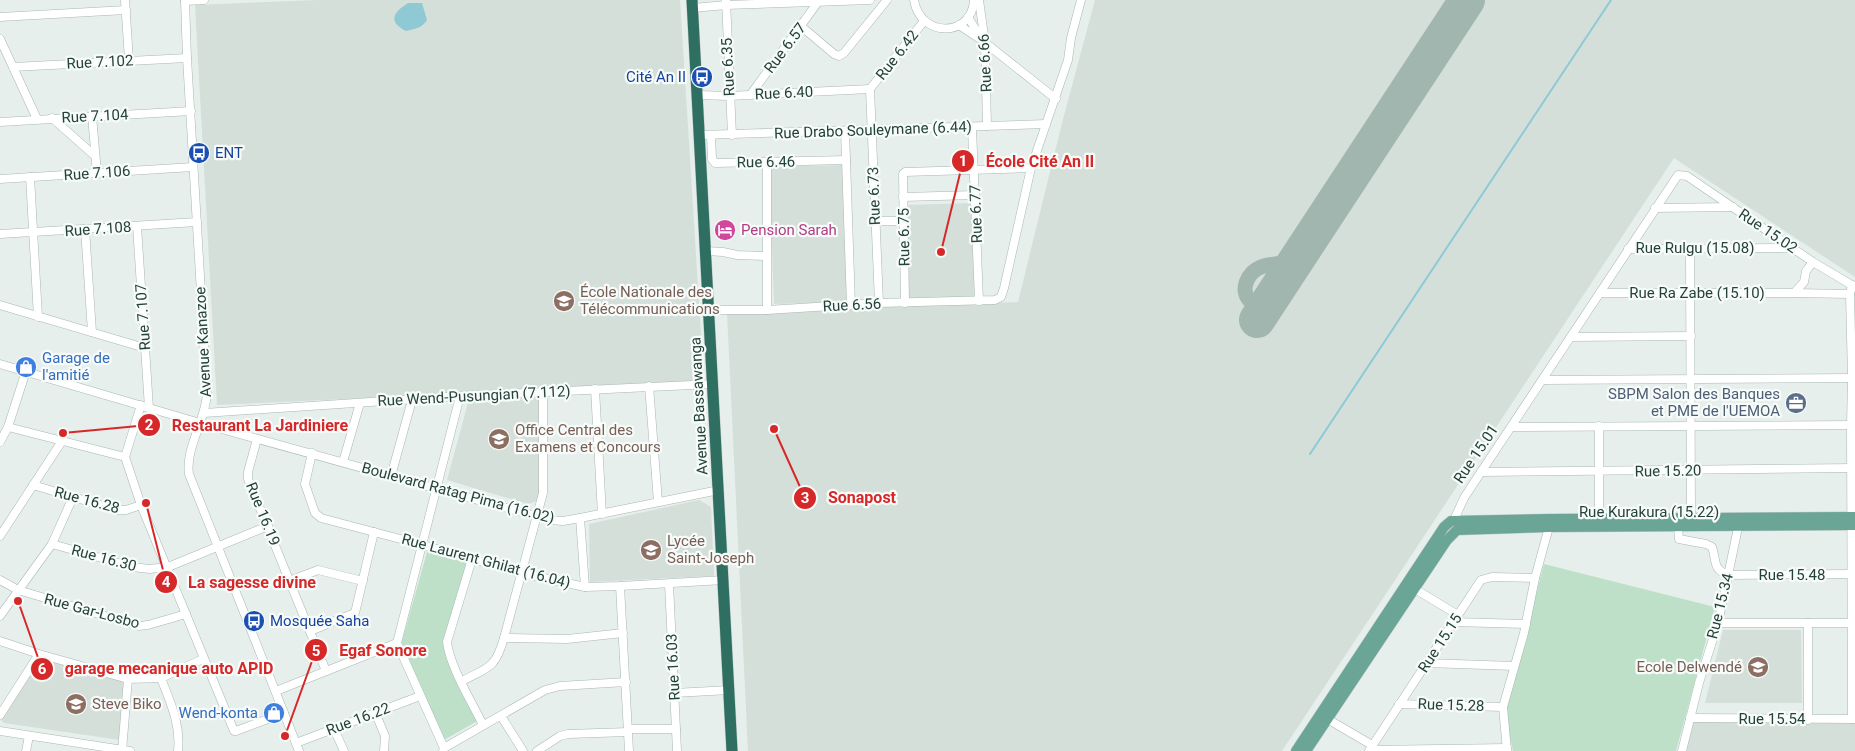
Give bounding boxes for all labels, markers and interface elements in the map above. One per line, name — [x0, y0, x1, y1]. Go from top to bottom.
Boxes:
street label: Rue 6.57 — [760, 19, 810, 77]
street label: Rue 6.42 — [872, 26, 922, 84]
street label: Rue 6.66 — [974, 33, 996, 93]
street label: Rue 6.35 — [717, 37, 739, 97]
street label: Rue 7.102 — [66, 51, 134, 73]
bus stop icon: Cité An II — [690, 65, 714, 89]
place label: Cité An II — [626, 68, 686, 86]
street label: Rue 6.40 — [754, 82, 814, 104]
street label: Rue 7.104 — [61, 105, 129, 127]
street label: Rue Drabo Souleymane (6.44) — [774, 118, 972, 142]
bus stop icon: ENT — [187, 141, 211, 165]
place label: ENT — [215, 144, 243, 162]
callout: École Cité An II — [951, 146, 1105, 177]
street label: Rue 6.46 — [737, 152, 795, 172]
text: 1 — [959, 152, 967, 170]
text: École Cité An II — [986, 152, 1094, 171]
street label: Rue 7.106 — [63, 162, 131, 184]
street label: Rue 6.73 — [864, 166, 884, 226]
street label: Rue 6.77 — [966, 184, 986, 244]
street label: Rue 15.02 — [1735, 205, 1801, 257]
street label: Rue 6.75 — [894, 208, 914, 266]
street label: Rue 7.108 — [64, 218, 132, 240]
hotel icon: Pension Sarah — [713, 218, 737, 242]
place label: Pension Sarah — [741, 221, 837, 239]
street label: Rue Rulgu (15.08) — [1636, 239, 1754, 257]
street label: Rue 7.107 — [132, 283, 154, 351]
place label: École Nationale des Télécommunications — [580, 283, 720, 318]
street label: Rue Ra Zabe (15.10) — [1629, 284, 1765, 302]
street label: Avenue Kanazoe — [191, 286, 215, 398]
school or university icon: École Nationale des Télécommunications — [552, 289, 576, 313]
street label: Rue 6.56 — [822, 294, 882, 316]
street label: Avenue Bassawanga — [686, 337, 712, 475]
place label: Garage de l'amitié — [42, 349, 110, 384]
shop icon: Garage de l'amitié — [14, 355, 38, 379]
street label: Rue Wend-Pusungian (7.112) — [377, 382, 571, 410]
place label: SBPM Salon des Banques et PME de l'UEMOA — [1608, 385, 1780, 420]
office icon: SBPM Salon des Banques et PME de l'UEMOA — [1784, 391, 1808, 415]
callout: Restaurant La Jardiniere — [136, 410, 358, 441]
text: 2 — [145, 416, 154, 434]
text: Restaurant La Jardiniere — [172, 416, 349, 435]
place label: Office Central des Examens et Concours — [515, 421, 661, 456]
street label: Rue 15.01 — [1450, 421, 1502, 487]
school or university icon: Office Central des Examens et Concours — [487, 427, 511, 451]
street label: Boulevard Ratag Pima (16.02) — [360, 459, 556, 527]
street label: Rue 15.20 — [1634, 461, 1702, 481]
street label: Rue 16.19 — [242, 480, 284, 548]
callout: Sonapost — [793, 482, 906, 513]
street label: Rue 16.28 — [52, 483, 122, 517]
text: Sonapost — [828, 488, 897, 507]
text: 3 — [801, 489, 809, 507]
street label: Rue Kurakura (15.22) — [1579, 503, 1719, 521]
street label: Rue Laurent Ghilat (16.04) — [400, 530, 572, 592]
place label: Lycée Saint-Joseph — [667, 532, 754, 567]
school or university icon: Lycée Saint-Joseph — [639, 538, 663, 562]
street label: Rue 16.30 — [69, 541, 139, 575]
street label: Rue 15.48 — [1759, 566, 1825, 584]
callout: La sagesse divine — [153, 567, 326, 598]
street label: Rue 15.34 — [1703, 571, 1737, 641]
text: 4 — [162, 573, 171, 591]
text: La sagesse divine — [188, 573, 316, 592]
street label: Rue Gar-Losbo — [42, 590, 142, 632]
bus stop icon: Mosquée Saha — [242, 609, 266, 633]
street label: Rue 15.15 — [1414, 610, 1466, 676]
place label: Mosquée Saha — [270, 612, 369, 630]
street label: Rue 16.03 — [662, 633, 684, 701]
callout: Egaf Sonore — [304, 635, 436, 666]
text: Egaf Sonore — [339, 641, 427, 660]
text: 5 — [312, 642, 320, 660]
callout: garage mecanique auto APID — [30, 653, 283, 684]
school or university icon: Ecole Delwendé — [1746, 655, 1770, 679]
place label: Ecole Delwendé — [1637, 658, 1742, 676]
text: garage mecanique auto APID — [65, 659, 273, 678]
text: 6 — [38, 660, 47, 678]
school or university icon: Steve Biko — [64, 692, 88, 716]
place label: Steve Biko — [92, 695, 162, 713]
street label: Rue 15.28 — [1417, 695, 1485, 715]
street label: Rue 16.22 — [324, 699, 392, 739]
shop icon: Wend-konta — [262, 701, 286, 725]
place label: Wend-konta — [179, 704, 258, 722]
street label: Rue 15.54 — [1739, 710, 1806, 728]

